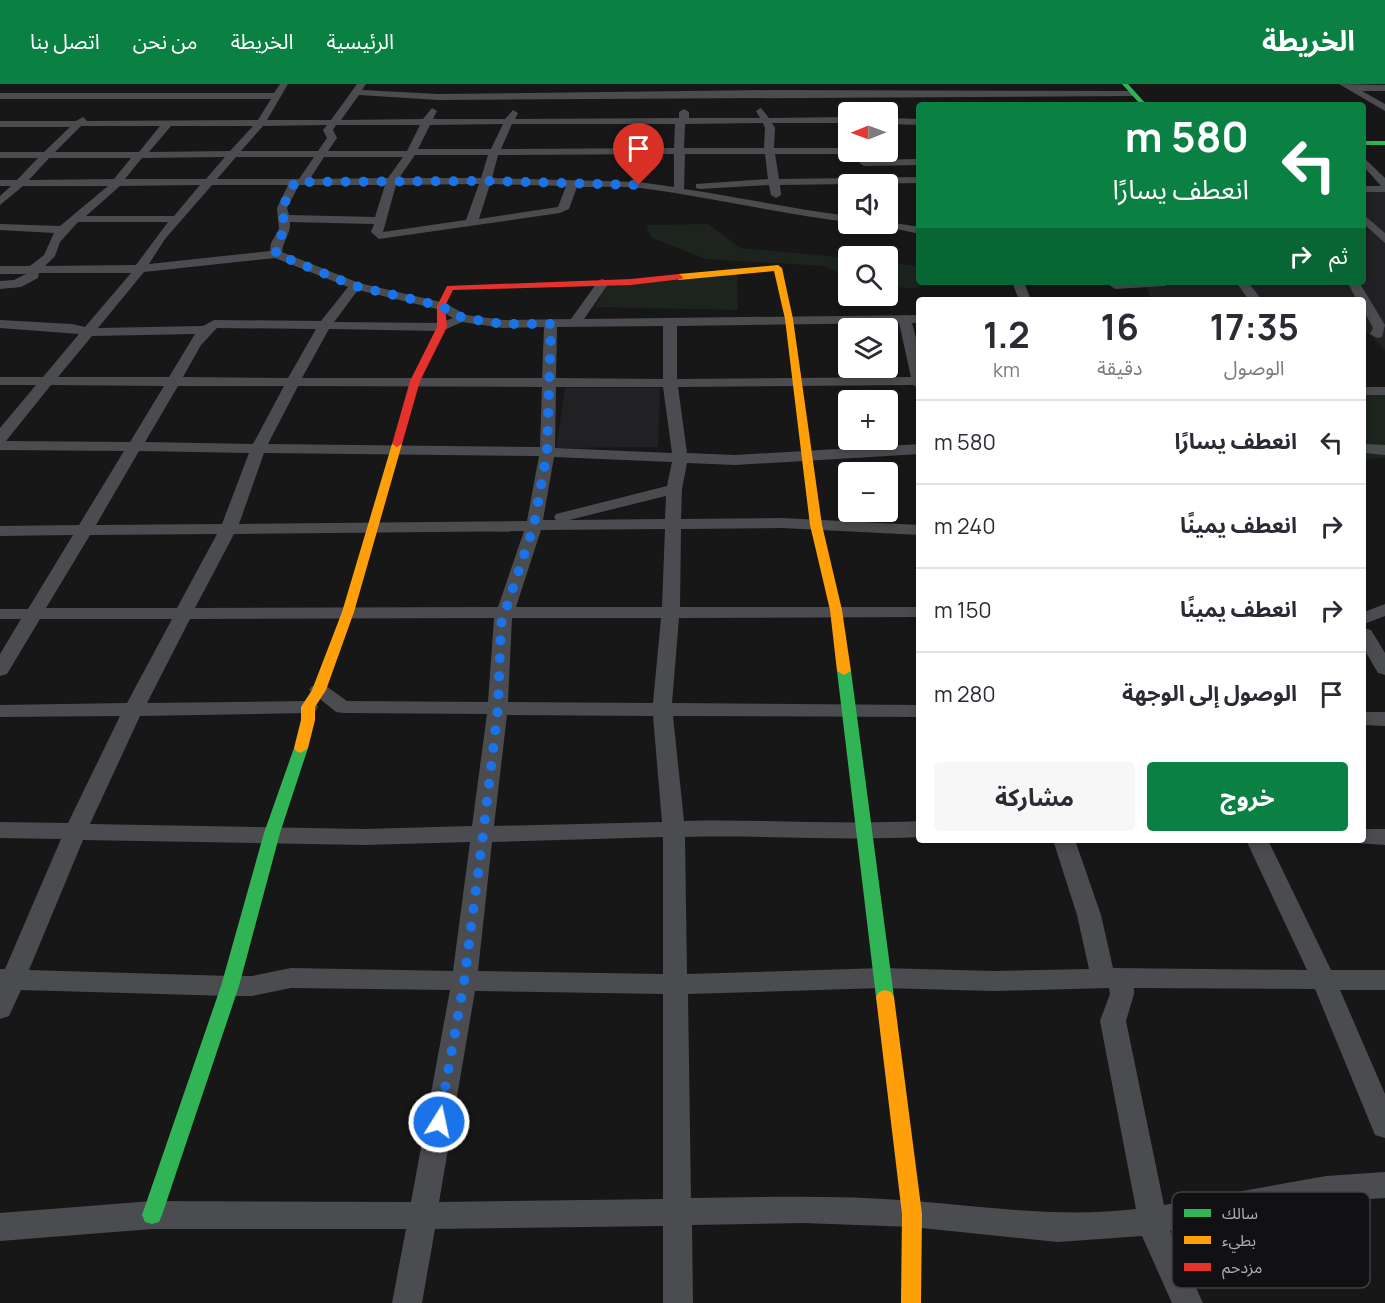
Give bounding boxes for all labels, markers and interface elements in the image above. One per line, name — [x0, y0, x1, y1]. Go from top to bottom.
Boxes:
text: الخريطة — [1262, 21, 1355, 59]
text: اتصل بنا — [30, 27, 100, 55]
text: من نحن — [133, 27, 198, 55]
text: الخريطة — [231, 27, 294, 55]
text: الرئيسية — [327, 27, 394, 55]
north arrow — [838, 102, 898, 162]
map controls — [838, 102, 898, 522]
text: 580 m — [1125, 107, 1249, 165]
pin — [613, 123, 664, 185]
icon: left — [1270, 126, 1348, 204]
icon: arrive — [622, 132, 655, 165]
text: انعطف يسارًا — [1112, 170, 1249, 207]
button: sound — [838, 174, 898, 234]
icon: right — [1284, 240, 1317, 273]
text: ثم — [1329, 241, 1348, 271]
button: search — [838, 246, 898, 306]
text: 16 — [1101, 302, 1139, 351]
text: 17:35 — [1210, 302, 1299, 351]
text: 1.2 — [983, 310, 1030, 359]
button: layers — [838, 318, 898, 378]
text: دقيقة — [1097, 354, 1142, 381]
text: الوصول — [1224, 354, 1285, 381]
text: km — [993, 356, 1020, 383]
button: + — [838, 390, 898, 450]
text: انعطف يسارًا — [1174, 426, 1297, 456]
icon: left — [1315, 426, 1348, 459]
text: 580 m — [934, 427, 996, 457]
button: − — [838, 462, 898, 522]
text: انعطف يمينًا — [1180, 510, 1297, 540]
icon: right — [1315, 510, 1348, 543]
text: 240 m — [934, 511, 996, 541]
text: انعطف يمينًا — [1180, 594, 1297, 624]
icon: right — [1315, 594, 1348, 627]
text: 150 m — [934, 595, 992, 625]
text: الوصول إلى الوجهة — [1122, 678, 1297, 708]
icon: arrive — [1315, 678, 1348, 711]
text: 280 m — [934, 679, 996, 709]
button: مشاركة — [934, 762, 1135, 831]
button: خروج — [1147, 762, 1348, 831]
position arrow — [407, 1090, 471, 1154]
legend — [1172, 1192, 1370, 1288]
text: سالك — [1222, 1202, 1258, 1224]
text: بطيء — [1222, 1229, 1256, 1253]
text: مزدحم — [1222, 1256, 1262, 1280]

